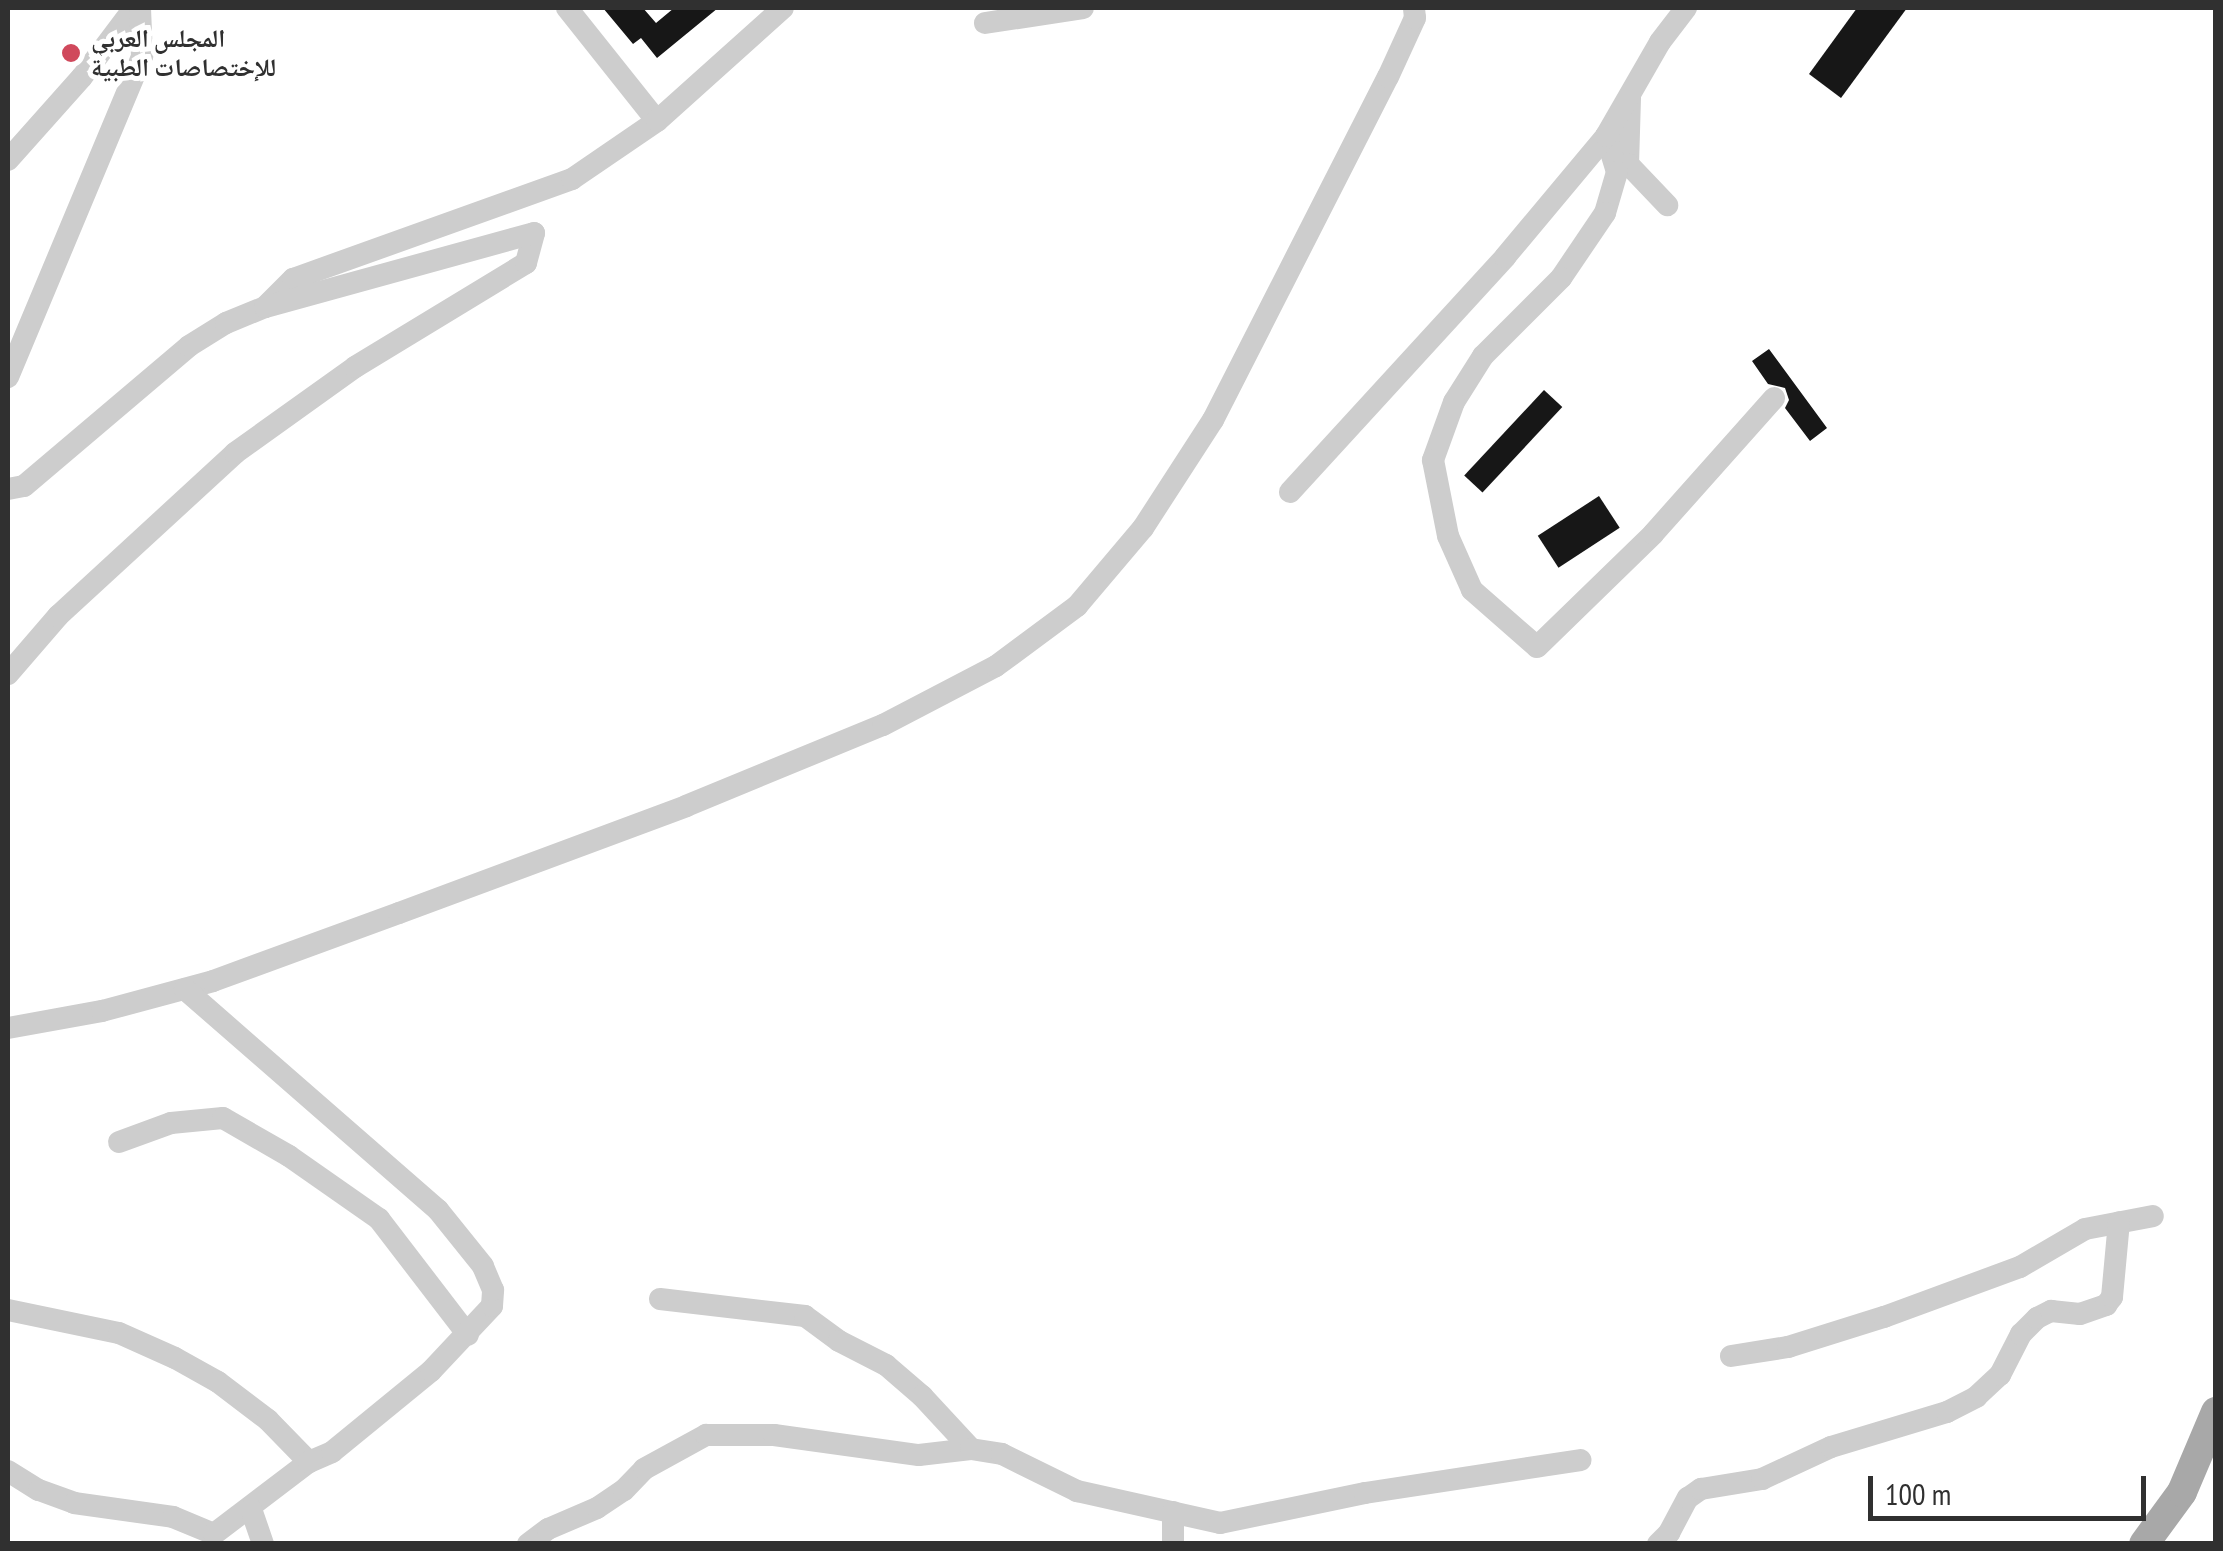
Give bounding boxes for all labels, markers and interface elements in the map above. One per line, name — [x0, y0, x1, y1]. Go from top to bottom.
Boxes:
place label: المجلس العربي للإختصاصات الطبية — [91, 24, 276, 83]
marker: المجلس العربي للإختصاصات الطبية — [60, 42, 82, 64]
scale bar — [1873, 1456, 2150, 1518]
text: 100 m — [1885, 1474, 1951, 1513]

